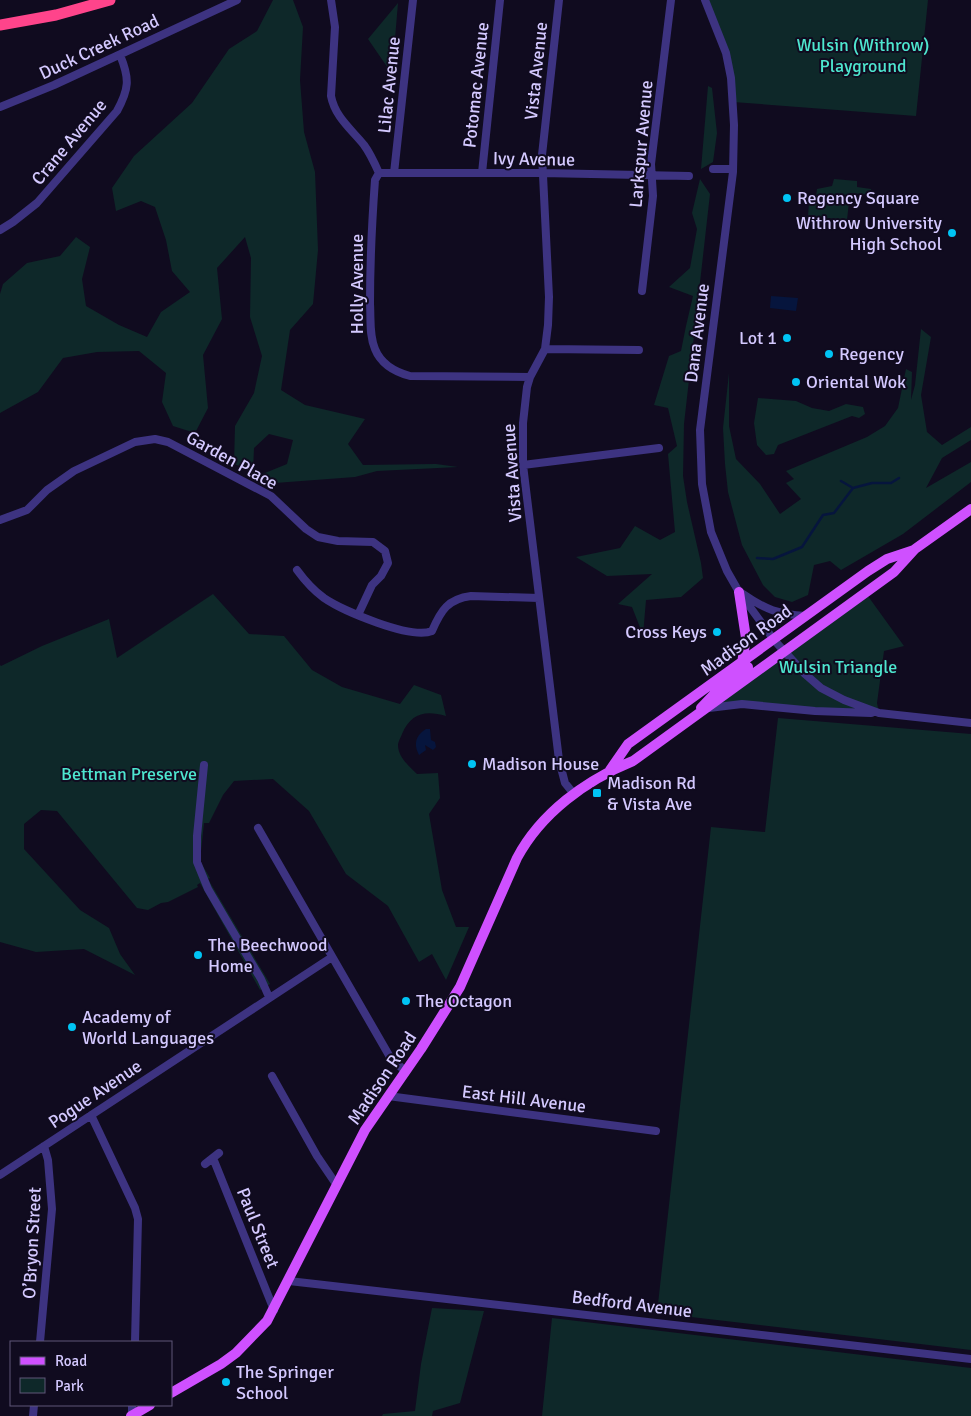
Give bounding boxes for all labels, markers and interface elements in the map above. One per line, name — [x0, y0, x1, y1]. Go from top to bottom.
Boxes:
street label: Duck Creek Road — [36, 10, 162, 84]
street label: Potomac Avenue — [458, 21, 494, 149]
street label: Vista Avenue — [520, 21, 552, 121]
park label: Wulsin (Withrow) Playground — [797, 34, 929, 77]
street label: Lilac Avenue — [373, 36, 405, 134]
street label: Larkspur Avenue — [624, 79, 658, 209]
street label: Crane Avenue — [27, 94, 111, 190]
street label: Ivy Avenue — [493, 147, 575, 171]
place label: Regency Square — [797, 187, 920, 209]
marker: Regency Square — [781, 192, 793, 204]
place label: Withrow University High School — [796, 212, 943, 255]
marker: Withrow University High School — [946, 227, 958, 239]
street label: Holly Avenue — [346, 234, 368, 334]
street label: Dana Avenue — [680, 282, 714, 384]
place label: Lot 1 — [739, 327, 777, 349]
marker: Lot 1 — [781, 332, 793, 344]
place label: Regency — [839, 343, 904, 365]
marker: Regency — [823, 348, 835, 360]
place label: Oriental Wok — [806, 371, 906, 393]
marker: Oriental Wok — [790, 376, 802, 388]
street label: Vista Avenue — [498, 423, 526, 523]
street label: Garden Place — [182, 426, 282, 494]
street label: Madison Road — [696, 600, 796, 680]
place label: Cross Keys — [625, 621, 707, 643]
marker: Cross Keys — [711, 626, 723, 638]
park label: Wulsin Triangle — [779, 656, 897, 678]
place label: Madison House — [482, 753, 599, 775]
marker: Madison House — [466, 758, 478, 770]
park label: Bettman Preserve — [61, 763, 197, 785]
place label: Madison Rd & Vista Ave — [607, 772, 696, 815]
marker: Madison Rd & Vista Ave — [591, 787, 603, 799]
place label: The Beechwood Home — [208, 934, 328, 977]
marker: The Beechwood Home — [192, 949, 204, 961]
place label: The Octagon — [416, 990, 512, 1012]
marker: The Octagon — [400, 995, 412, 1007]
place label: Academy of World Languages — [82, 1006, 214, 1049]
marker: Academy of World Languages — [66, 1021, 78, 1033]
street label: Madison Road — [343, 1027, 421, 1129]
street label: Pogue Avenue — [44, 1055, 146, 1133]
street label: East Hill Avenue — [461, 1080, 587, 1118]
street label: Paul Street — [232, 1185, 284, 1271]
street label: O’Bryon Street — [18, 1187, 46, 1299]
street label: Bedford Avenue — [571, 1286, 693, 1322]
legend — [10, 1341, 172, 1406]
text: Road — [55, 1352, 87, 1370]
place label: The Springer School — [236, 1361, 334, 1404]
marker: The Springer School — [220, 1376, 232, 1388]
text: Park — [55, 1377, 84, 1395]

